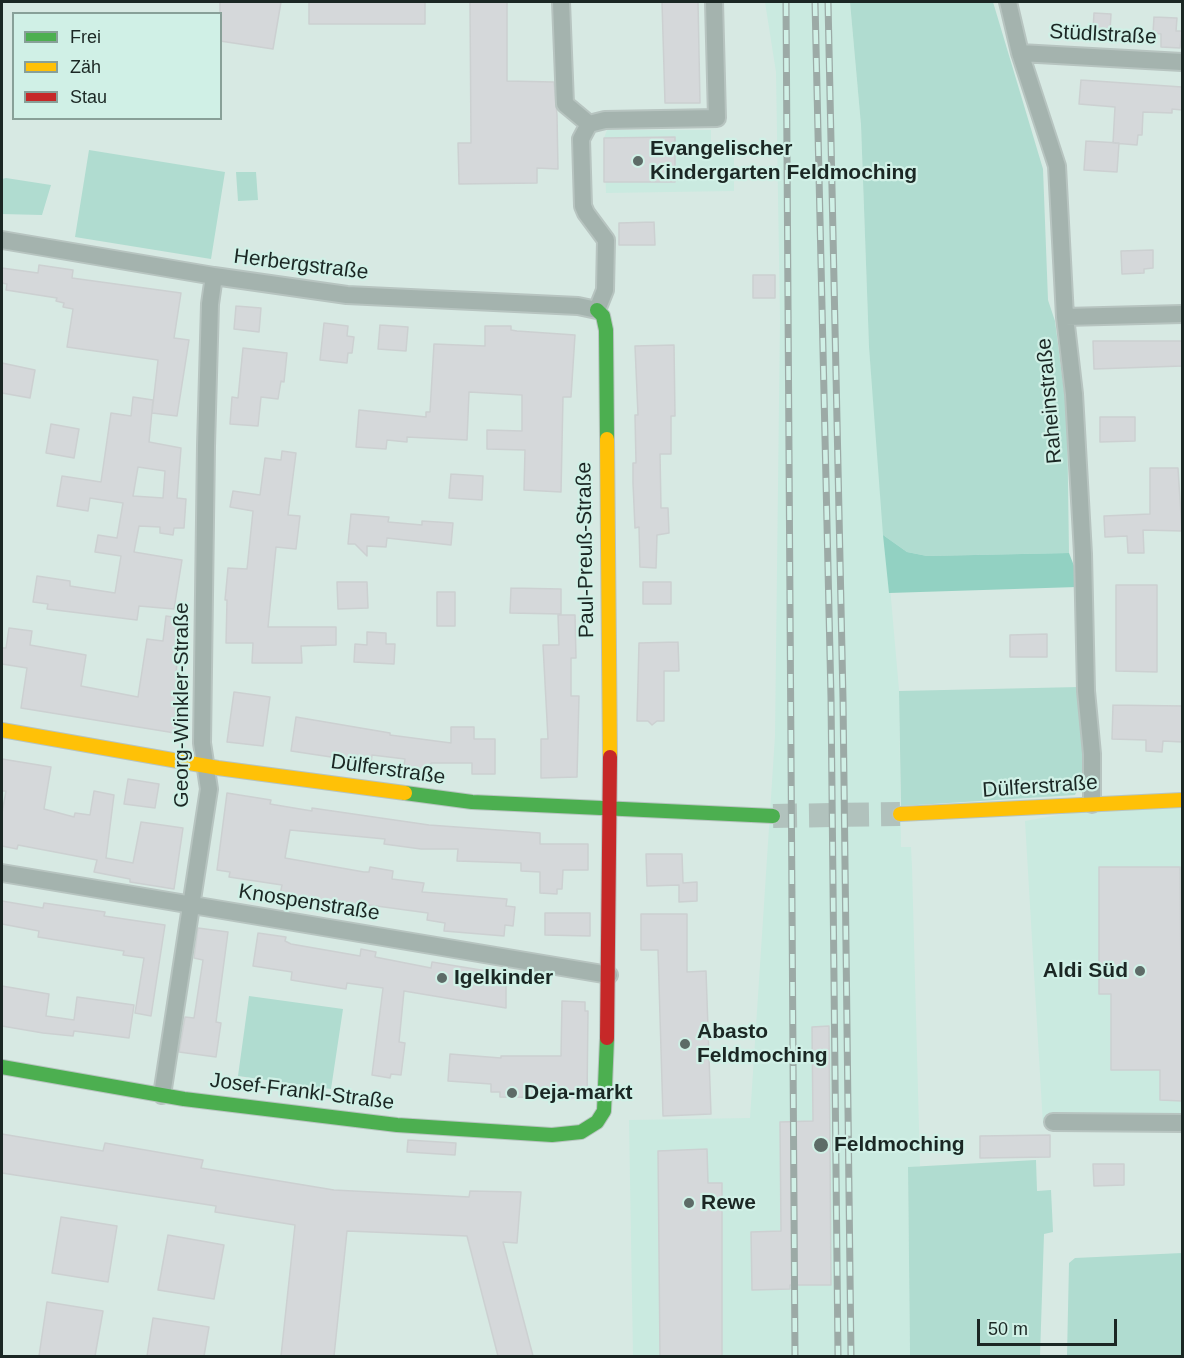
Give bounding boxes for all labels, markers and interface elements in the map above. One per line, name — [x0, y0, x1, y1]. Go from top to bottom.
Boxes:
legend — [12, 12, 222, 120]
street label: Stüdlstraße — [1049, 20, 1157, 50]
text: Frei — [70, 27, 101, 47]
text: Zäh — [70, 57, 101, 77]
text: Stau — [70, 87, 107, 107]
place label: Evangelischer Kindergarten Feldmoching — [650, 136, 917, 186]
marker: Evangelischer Kindergarten Feldmoching — [631, 154, 645, 168]
street label: Herbergstraße — [232, 244, 370, 286]
street label: Raheinstraße — [1032, 337, 1068, 465]
street label: Paul-Preuß-Straße — [572, 462, 600, 638]
street label: Georg-Winkler-Straße — [169, 602, 195, 808]
street label: Dülferstraße — [329, 749, 447, 791]
street label: Dülferstraße — [981, 770, 1099, 804]
street label: Knospenstraße — [237, 879, 381, 927]
place label: Aldi Süd — [1043, 958, 1128, 984]
marker: Aldi Süd — [1133, 964, 1147, 978]
place label: Igelkinder — [454, 965, 553, 991]
marker: Igelkinder — [435, 971, 449, 985]
place label: Abasto Feldmoching — [697, 1019, 828, 1069]
marker: Abasto Feldmoching — [678, 1037, 692, 1051]
street label: Josef-Frankl-Straße — [208, 1068, 396, 1116]
place label: Deja-markt — [524, 1080, 633, 1106]
marker: Deja-markt — [505, 1086, 519, 1100]
place label: Feldmoching — [834, 1132, 965, 1158]
marker: Feldmoching — [812, 1136, 830, 1154]
place label: Rewe — [701, 1190, 756, 1216]
marker: Rewe — [682, 1196, 696, 1210]
scale bar — [980, 1307, 1120, 1345]
text: 50 m — [988, 1319, 1028, 1339]

